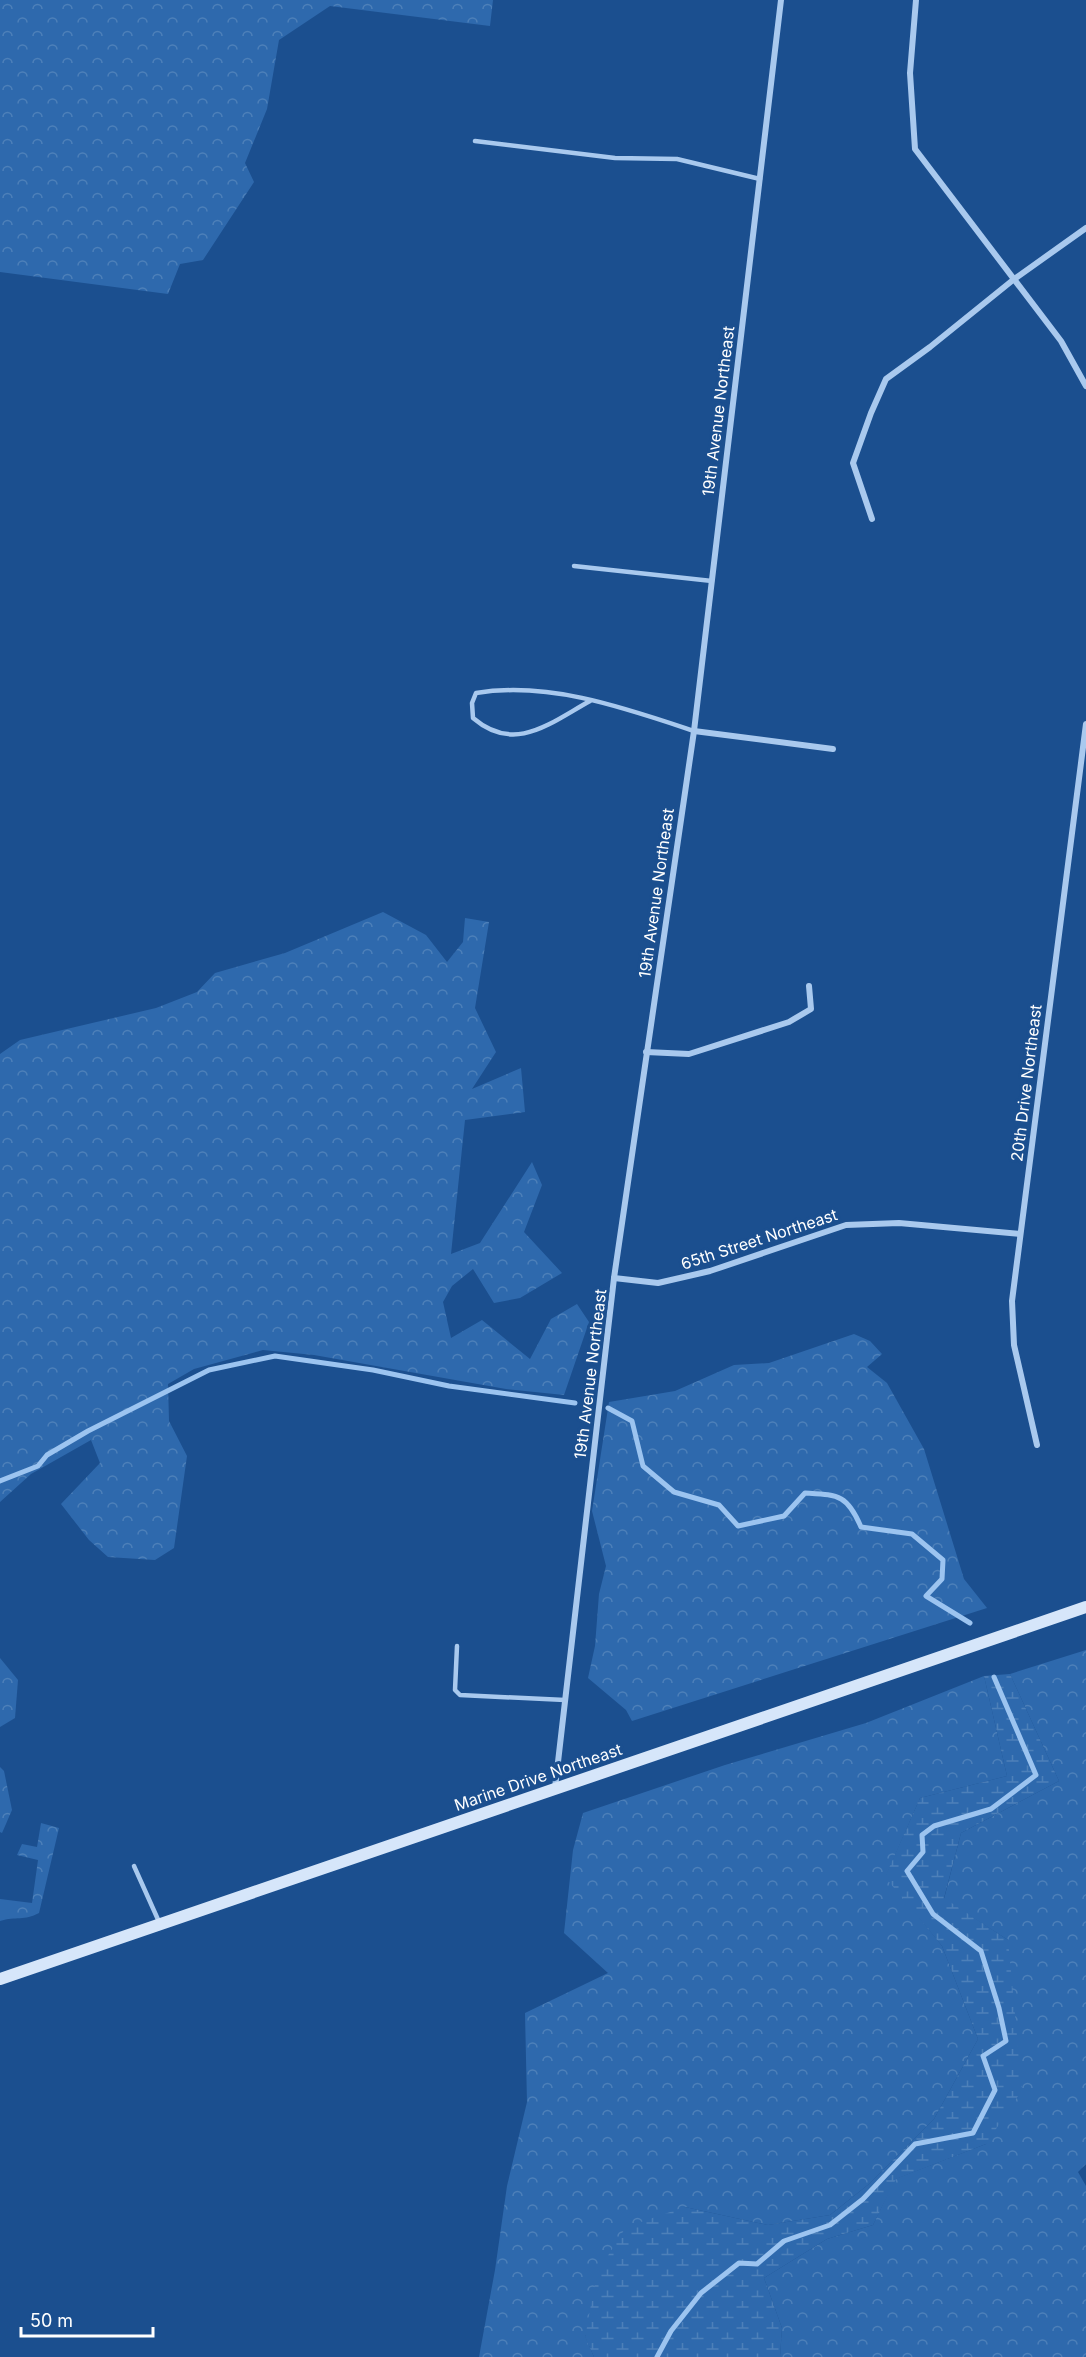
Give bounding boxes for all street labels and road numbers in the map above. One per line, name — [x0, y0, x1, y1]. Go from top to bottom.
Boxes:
street label: 19th Avenue Northeast — [698, 325, 738, 497]
street label: 19th Avenue Northeast — [634, 807, 678, 979]
street label: 20th Drive Northeast — [1006, 1003, 1046, 1163]
street label: 65th Street Northeast — [678, 1204, 840, 1274]
street label: 19th Avenue Northeast — [570, 1288, 610, 1460]
street label: Marine Drive Northeast — [452, 1739, 624, 1815]

